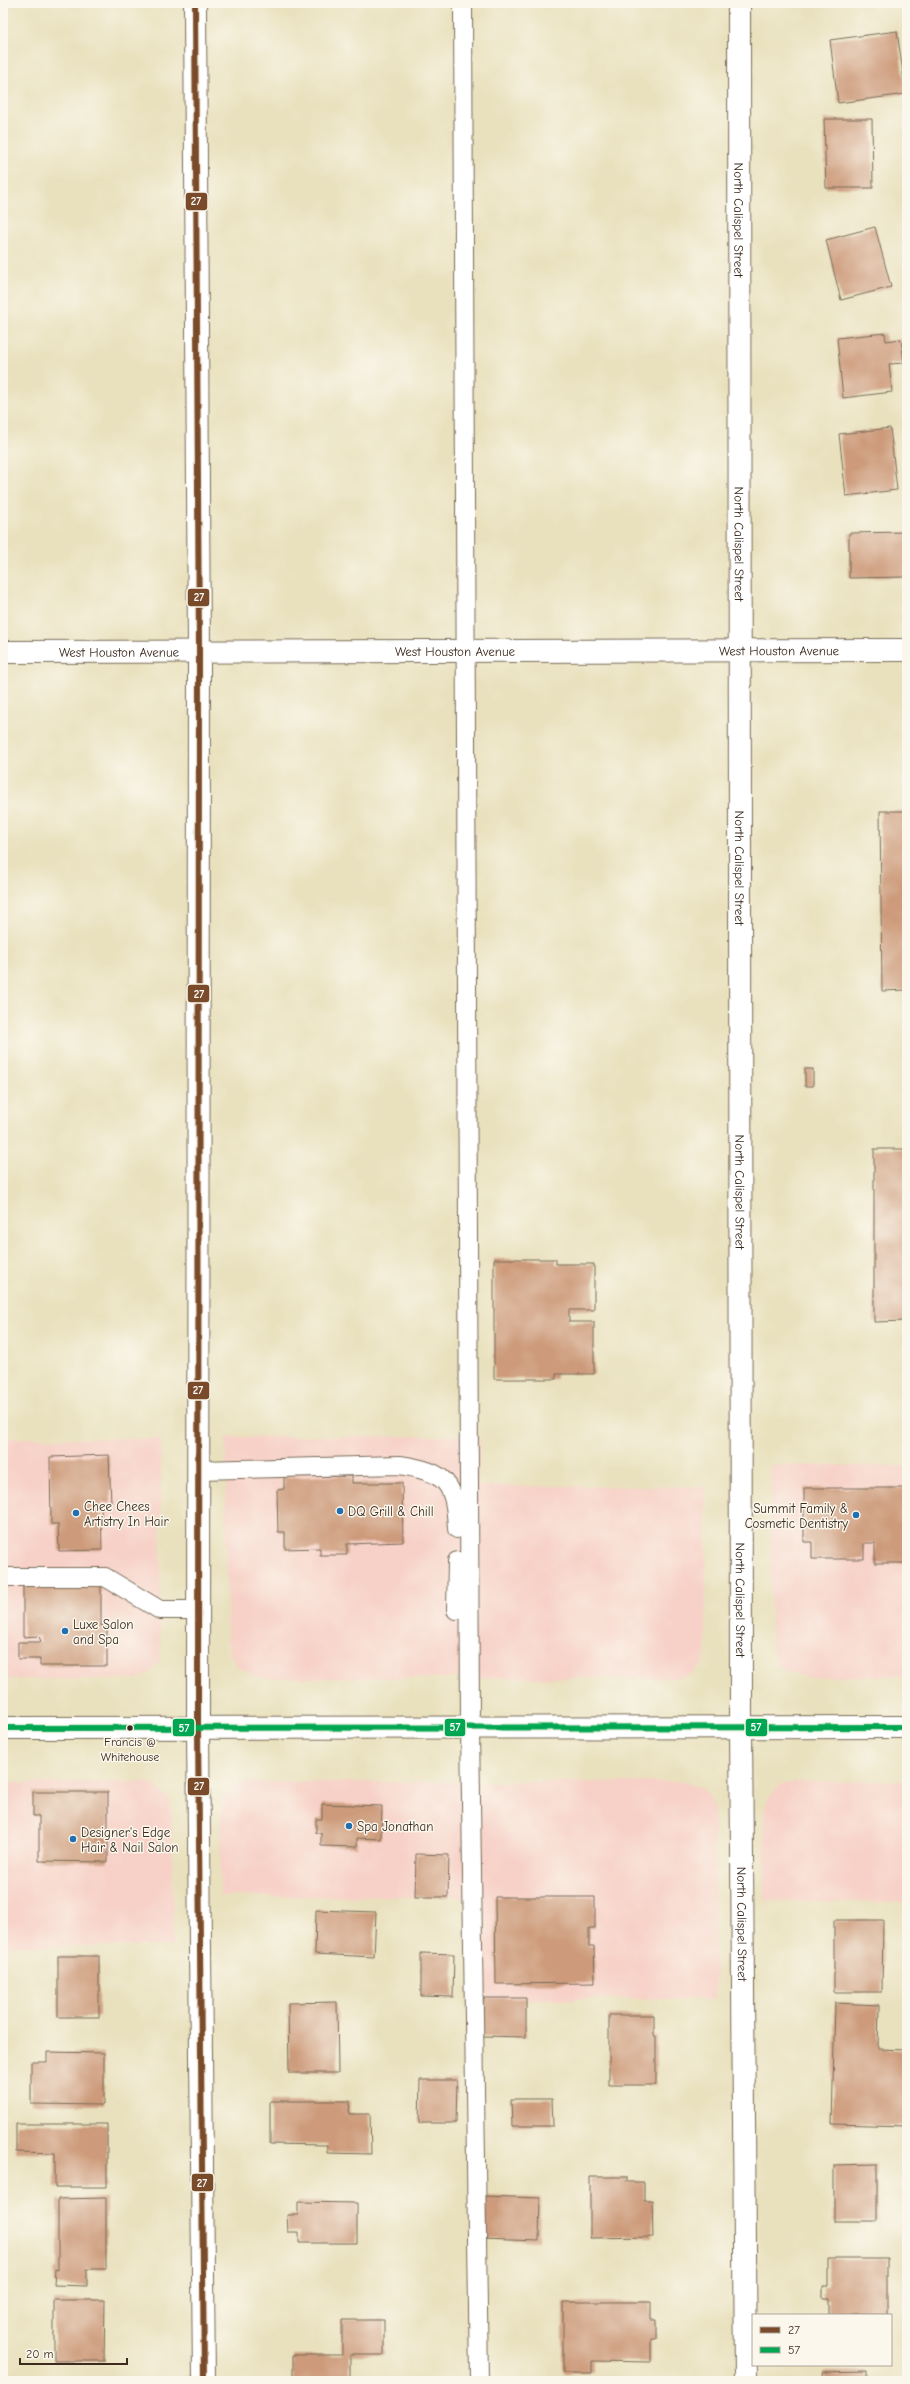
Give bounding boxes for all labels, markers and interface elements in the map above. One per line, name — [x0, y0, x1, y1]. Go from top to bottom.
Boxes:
street label: North Calispel Street — [731, 163, 746, 279]
line badge: 27 — [185, 192, 208, 211]
text: 27 — [191, 195, 201, 208]
street label: North Calispel Street — [732, 487, 747, 603]
line badge: 27 — [187, 588, 210, 607]
text: 27 — [194, 591, 204, 604]
street label: West Houston Avenue — [719, 643, 840, 658]
street label: West Houston Avenue — [395, 644, 516, 659]
street label: West Houston Avenue — [59, 645, 180, 660]
street label: North Calispel Street — [732, 811, 747, 927]
line badge: 27 — [187, 984, 210, 1003]
text: 27 — [194, 988, 204, 1001]
street label: North Calispel Street — [732, 1135, 747, 1251]
line badge: 27 — [187, 1381, 210, 1400]
text: 27 — [193, 1384, 203, 1397]
place label: Chee Chees Artistry In Hair — [84, 1499, 170, 1529]
place label: Summit Family & Cosmetic Dentistry — [745, 1501, 848, 1531]
place label: DQ Grill & Chill — [348, 1504, 434, 1519]
marker: DQ Grill & Chill — [335, 1506, 345, 1516]
marker: Chee Chees Artistry In Hair — [71, 1508, 81, 1518]
marker: Summit Family & Cosmetic Dentistry — [851, 1510, 861, 1520]
street label: North Calispel Street — [733, 1543, 748, 1659]
place label: Luxe Salon and Spa — [73, 1617, 134, 1647]
marker: Luxe Salon and Spa — [60, 1626, 70, 1636]
line badge: 57 — [172, 1718, 195, 1737]
line badge: 57 — [444, 1718, 466, 1737]
line badge: 57 — [745, 1718, 768, 1737]
text: 57 — [450, 1721, 460, 1734]
text: 57 — [751, 1721, 761, 1734]
text: 57 — [179, 1722, 189, 1735]
marker: Francis @ Whitehouse — [125, 1723, 135, 1733]
place label: Francis @ Whitehouse — [101, 1735, 159, 1764]
line badge: 27 — [187, 1777, 210, 1796]
text: 27 — [194, 1780, 204, 1793]
place label: Spa Jonathan — [357, 1819, 433, 1834]
marker: Spa Jonathan — [344, 1821, 354, 1831]
place label: Designer's Edge Hair & Nail Salon — [81, 1825, 178, 1855]
marker: Designer's Edge Hair & Nail Salon — [68, 1834, 78, 1844]
street label: North Calispel Street — [734, 1867, 750, 1983]
line badge: 27 — [191, 2173, 214, 2192]
text: 27 — [197, 2177, 207, 2190]
legend — [752, 2314, 892, 2366]
text: 27 — [788, 2323, 800, 2337]
scale bar — [20, 2340, 127, 2366]
text: 57 — [788, 2343, 801, 2357]
text: 20 m — [26, 2347, 54, 2361]

